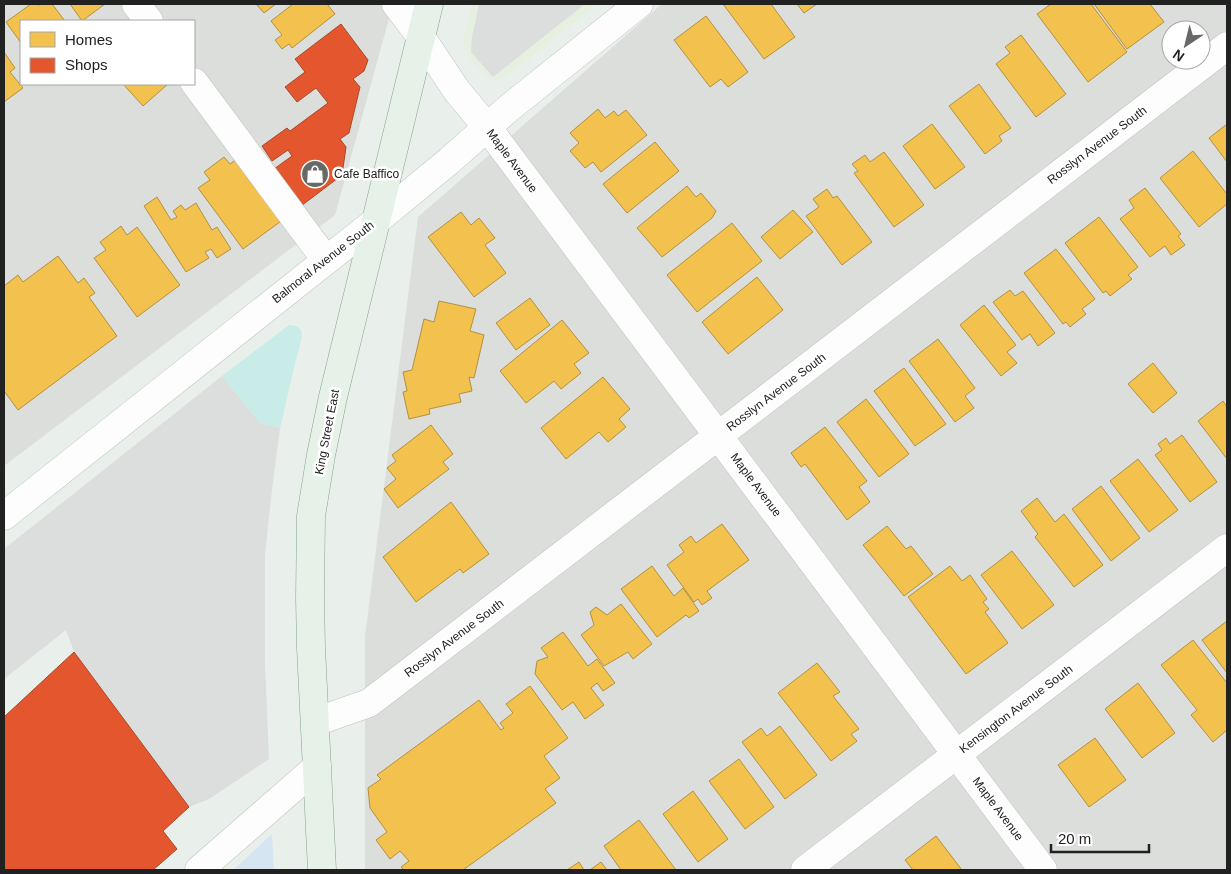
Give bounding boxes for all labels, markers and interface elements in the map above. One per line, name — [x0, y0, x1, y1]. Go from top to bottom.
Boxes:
legend — [20, 20, 195, 85]
north arrow — [1161, 20, 1211, 70]
text: Homes — [65, 31, 113, 48]
text: N — [1170, 46, 1187, 65]
text: Shops — [65, 56, 108, 73]
street label: Rosslyn Avenue South — [1045, 103, 1149, 187]
street label: Maple Avenue — [484, 127, 541, 196]
shop icon: Cafe Baffico — [300, 159, 330, 189]
place label: Cafe Baffico — [334, 167, 399, 181]
street label: Balmoral Avenue South — [269, 218, 377, 306]
street label: Rosslyn Avenue South — [724, 350, 828, 434]
street label: King Street East — [312, 387, 342, 476]
street label: Maple Avenue — [728, 451, 785, 520]
street label: Rosslyn Avenue South — [402, 596, 506, 680]
street label: Kensington Avenue South — [957, 662, 1075, 756]
street label: Maple Avenue — [970, 775, 1027, 844]
scale bar — [1051, 822, 1148, 854]
text: 20 m — [1058, 830, 1091, 847]

